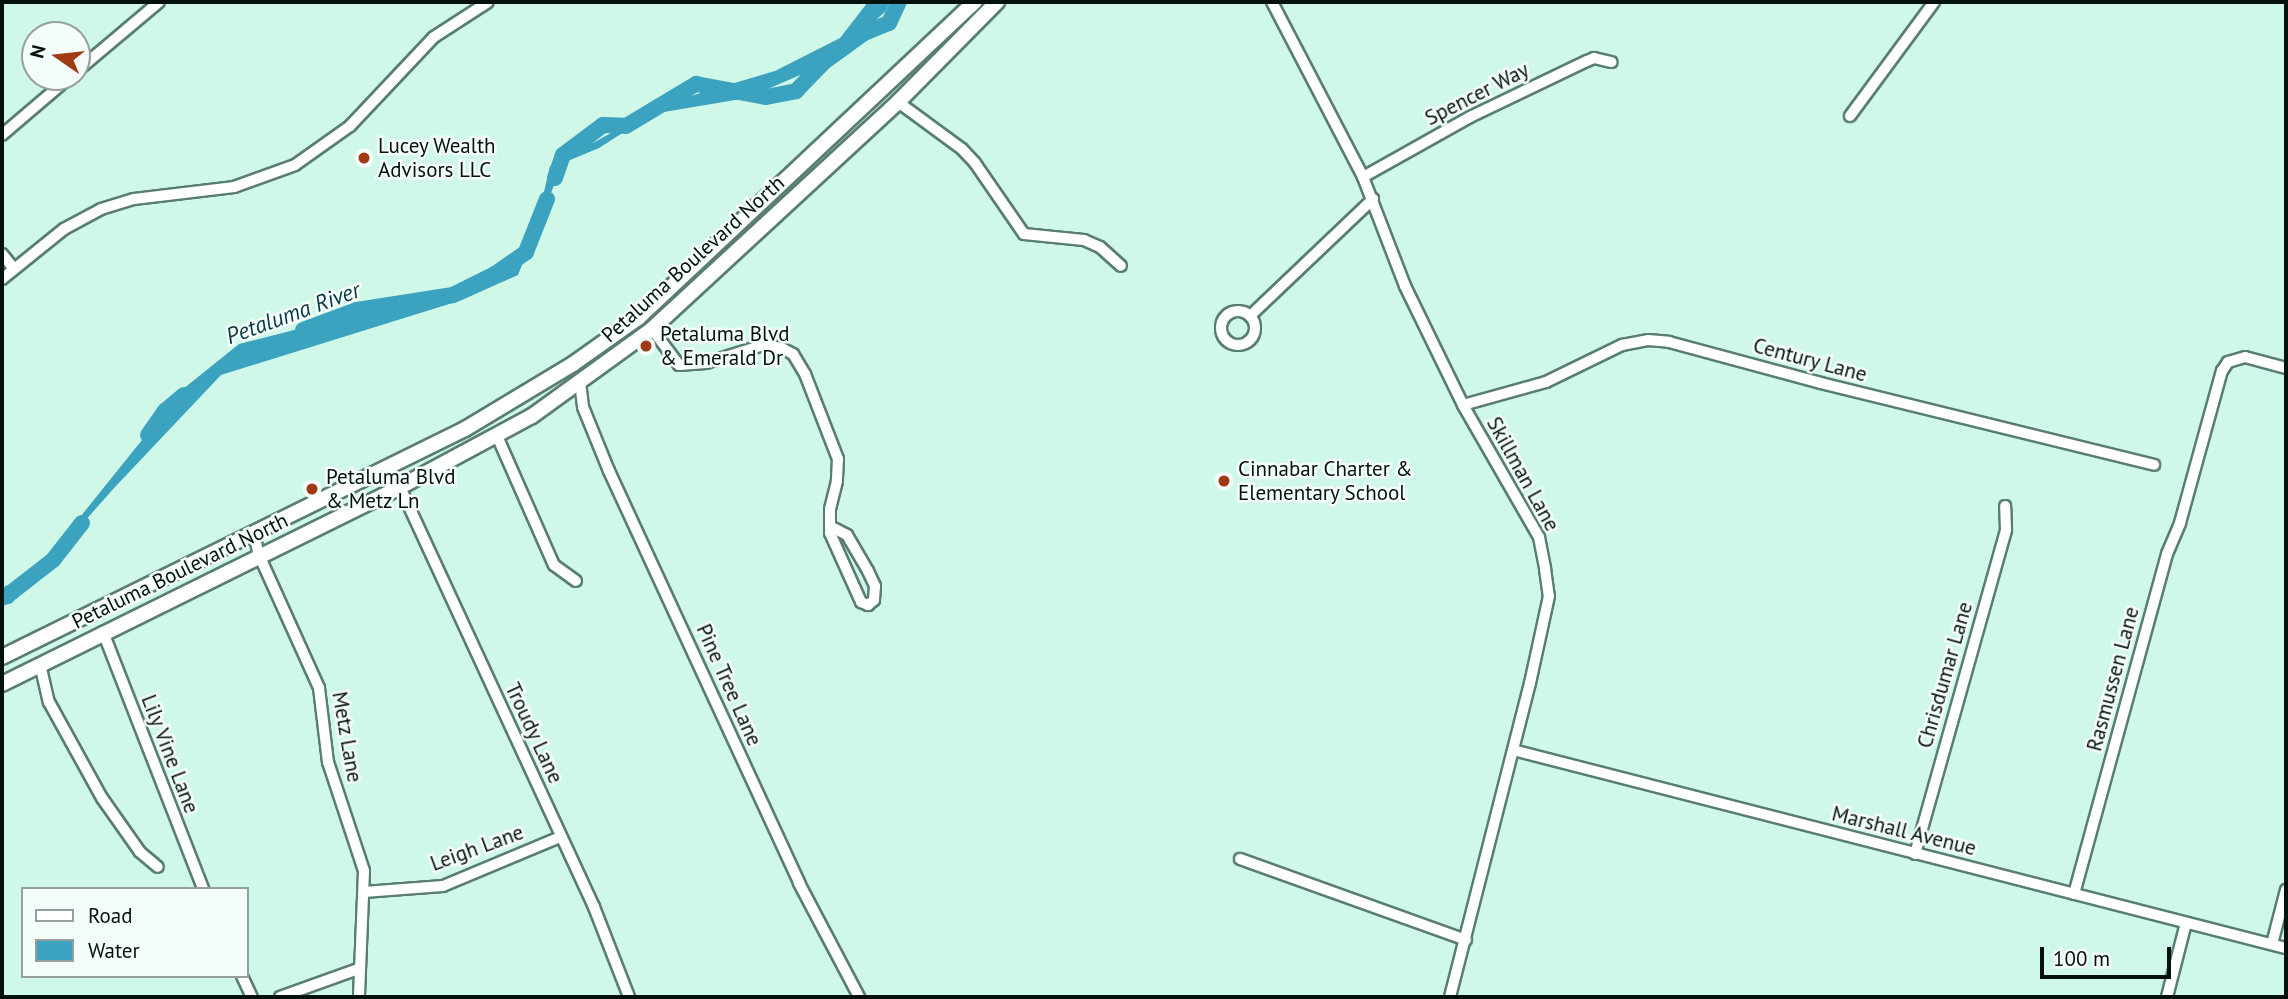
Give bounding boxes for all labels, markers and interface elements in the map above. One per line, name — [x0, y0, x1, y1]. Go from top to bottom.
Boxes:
north arrow — [21, 21, 91, 91]
text: N — [24, 42, 51, 60]
street label: Spencer Way — [1421, 57, 1533, 131]
place label: Lucey Wealth Advisors LLC — [378, 133, 497, 183]
marker: Lucey Wealth Advisors LLC — [356, 150, 372, 166]
street label: Petaluma Boulevard North — [596, 170, 790, 348]
water label: Petaluma River — [222, 276, 364, 350]
place label: Petaluma Blvd & Emerald Dr — [660, 321, 790, 371]
street label: Century Lane — [1750, 333, 1870, 387]
marker: Petaluma Blvd & Emerald Dr — [638, 338, 654, 354]
street label: Skillman Lane — [1481, 412, 1565, 536]
place label: Cinnabar Charter & Elementary School — [1238, 456, 1413, 506]
place label: Petaluma Blvd & Metz Ln — [326, 464, 456, 514]
marker: Cinnabar Charter & Elementary School — [1216, 473, 1232, 489]
marker: Petaluma Blvd & Metz Ln — [304, 481, 320, 497]
street label: Petaluma Boulevard North — [68, 508, 292, 634]
street label: Chrisdumar Lane — [1912, 599, 1978, 751]
street label: Rasmussen Lane — [2082, 604, 2144, 754]
street label: Pine Tree Lane — [691, 620, 767, 750]
street label: Troudy Lane — [500, 678, 568, 788]
street label: Metz Lane — [327, 689, 367, 785]
street label: Lily Vine Lane — [136, 691, 204, 817]
street label: Marshall Avenue — [1829, 801, 1979, 861]
street label: Leigh Lane — [427, 820, 527, 876]
legend — [21, 887, 248, 978]
text: Road — [88, 902, 132, 929]
scale bar — [2043, 932, 2174, 976]
text: Water — [88, 937, 140, 964]
text: 100 m — [2053, 945, 2110, 972]

